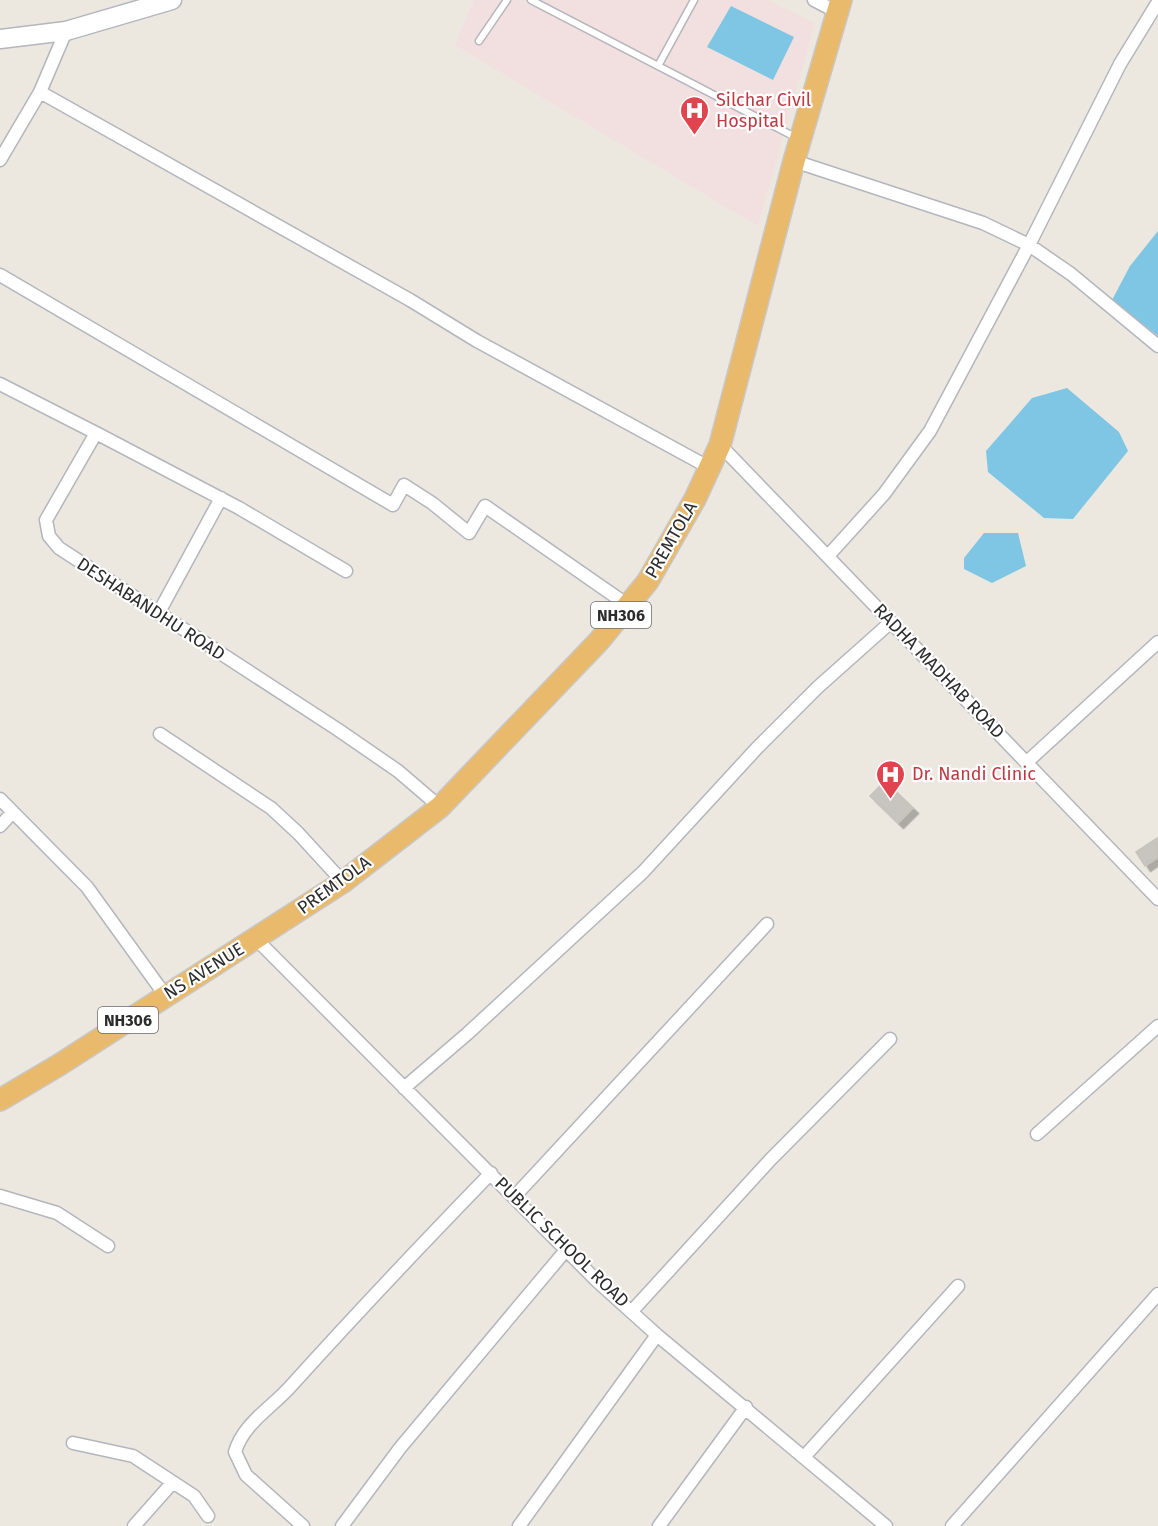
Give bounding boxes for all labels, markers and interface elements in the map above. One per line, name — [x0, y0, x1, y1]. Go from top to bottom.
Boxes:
place label: Silchar Civil Hospital — [716, 89, 811, 132]
hospital icon: Silchar Civil Hospital — [679, 94, 711, 136]
street label: PREMTOLA — [640, 497, 702, 582]
street label: DESHABANDHU ROAD — [73, 553, 229, 665]
street label: RADHA MADHAB ROAD — [869, 599, 1009, 743]
road number: NH306 — [591, 602, 651, 628]
hospital icon: Dr. Nandi Clinic — [875, 758, 907, 800]
place label: Dr. Nandi Clinic — [912, 763, 1036, 785]
street label: PREMTOLA — [293, 851, 375, 919]
street label: NS AVENUE — [160, 938, 248, 1004]
road number: NH306 — [98, 1007, 158, 1033]
street label: PUBLIC SCHOOL ROAD — [490, 1172, 634, 1312]

